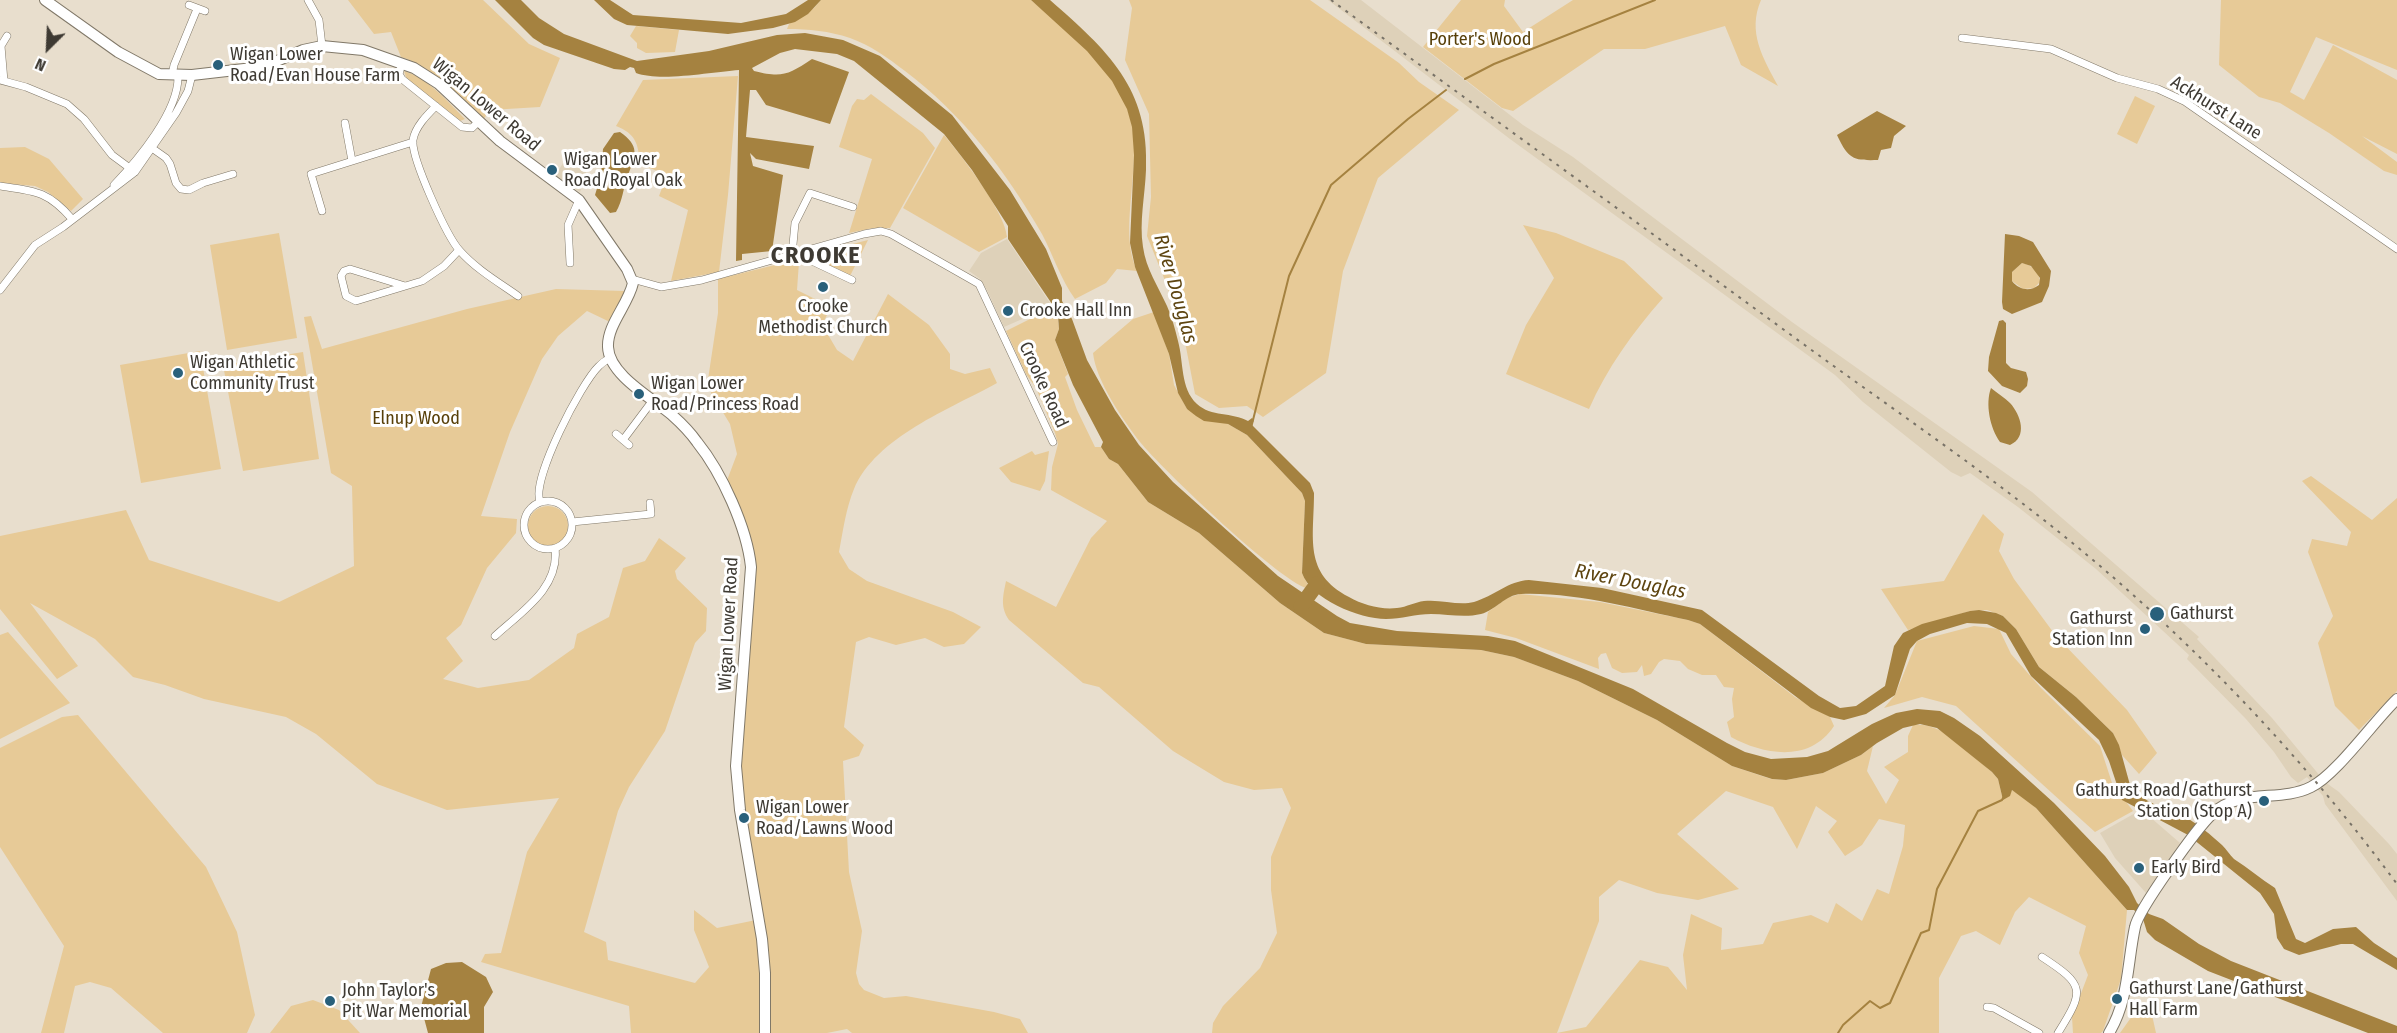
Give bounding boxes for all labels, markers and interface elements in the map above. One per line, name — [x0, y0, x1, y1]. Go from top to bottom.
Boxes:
north arrow — [18, 18, 78, 78]
park label: Porter's Wood — [1429, 29, 1531, 51]
place label: Wigan Lower Road/Evan House Farm — [230, 44, 400, 86]
text: N — [32, 54, 49, 76]
street label: Wigan Lower Road — [428, 54, 544, 156]
marker: Wigan Lower Road/Evan House Farm — [211, 58, 225, 72]
street label: Ackhurst Lane — [2166, 71, 2266, 145]
place label: Wigan Lower Road/Royal Oak — [564, 149, 682, 192]
marker: Wigan Lower Road/Royal Oak — [545, 163, 559, 177]
water label: River Douglas — [1148, 232, 1202, 346]
district label: CROOKE — [771, 242, 861, 270]
marker: Crooke Methodist Church — [816, 280, 830, 294]
place label: Crooke Methodist Church — [758, 296, 888, 338]
place label: Crooke Hall Inn — [1020, 300, 1132, 322]
marker: Crooke Hall Inn — [1001, 304, 1015, 318]
street label: Crooke Road — [1014, 339, 1072, 431]
place label: Wigan Athletic Community Trust — [190, 352, 315, 394]
marker: Wigan Athletic Community Trust — [171, 366, 185, 380]
place label: Wigan Lower Road/Princess Road — [651, 373, 799, 416]
marker: Wigan Lower Road/Princess Road — [632, 387, 646, 401]
park label: Elnup Wood — [372, 408, 460, 430]
street label: Wigan Lower Road — [715, 556, 743, 692]
water label: River Douglas — [1572, 559, 1688, 605]
place label: Gathurst — [2170, 603, 2234, 625]
marker: Gathurst — [2148, 605, 2166, 623]
place label: Gathurst Station Inn — [2052, 608, 2133, 650]
marker: Gathurst Station Inn — [2138, 622, 2152, 636]
place label: Gathurst Road/Gathurst Station (Stop A) — [2075, 780, 2252, 822]
marker: Gathurst Road/Gathurst Station (Stop A) — [2257, 794, 2271, 808]
place label: Wigan Lower Road/Lawns Wood — [756, 797, 893, 840]
marker: Wigan Lower Road/Lawns Wood — [737, 811, 751, 825]
place label: Early Bird — [2151, 857, 2221, 879]
marker: Early Bird — [2132, 861, 2146, 875]
place label: Gathurst Lane/Gathurst Hall Farm — [2129, 978, 2303, 1020]
place label: John Taylor's Pit War Memorial — [342, 980, 468, 1022]
marker: Gathurst Lane/Gathurst Hall Farm — [2110, 992, 2124, 1006]
marker: John Taylor's Pit War Memorial — [323, 994, 337, 1008]

